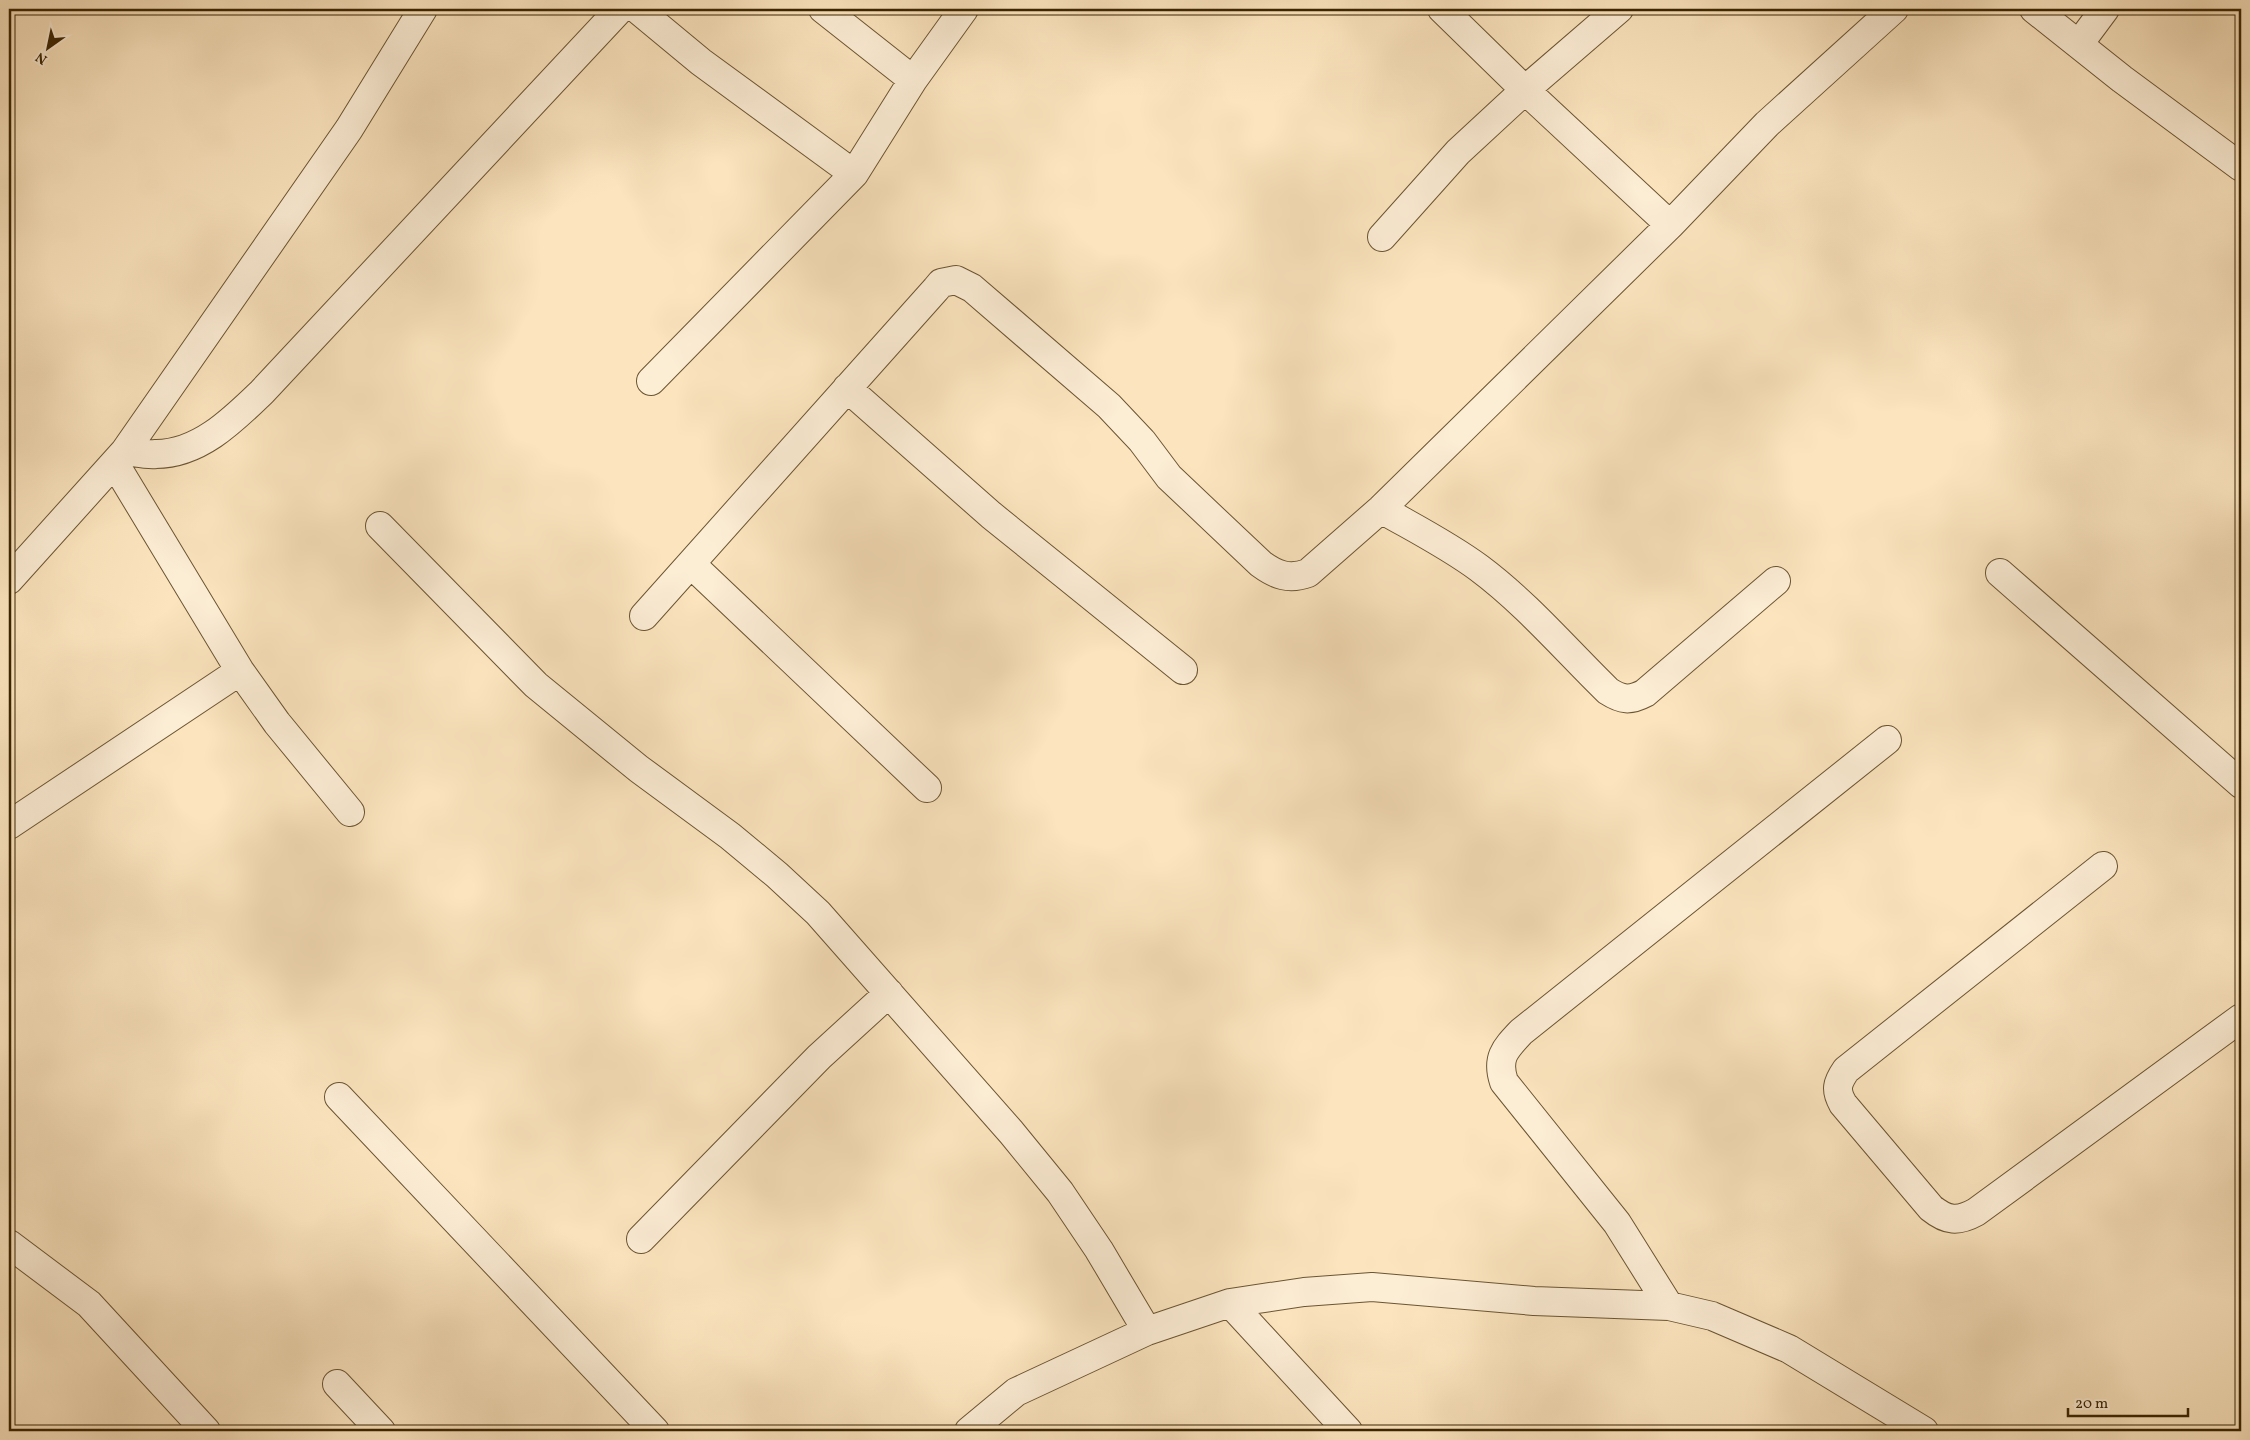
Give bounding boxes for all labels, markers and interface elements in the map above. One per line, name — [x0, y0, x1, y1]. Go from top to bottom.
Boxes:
north arrow — [22, 22, 72, 72]
text: N — [32, 47, 51, 68]
scale bar — [2068, 1385, 2188, 1417]
text: 20 m — [2075, 1394, 2108, 1415]

